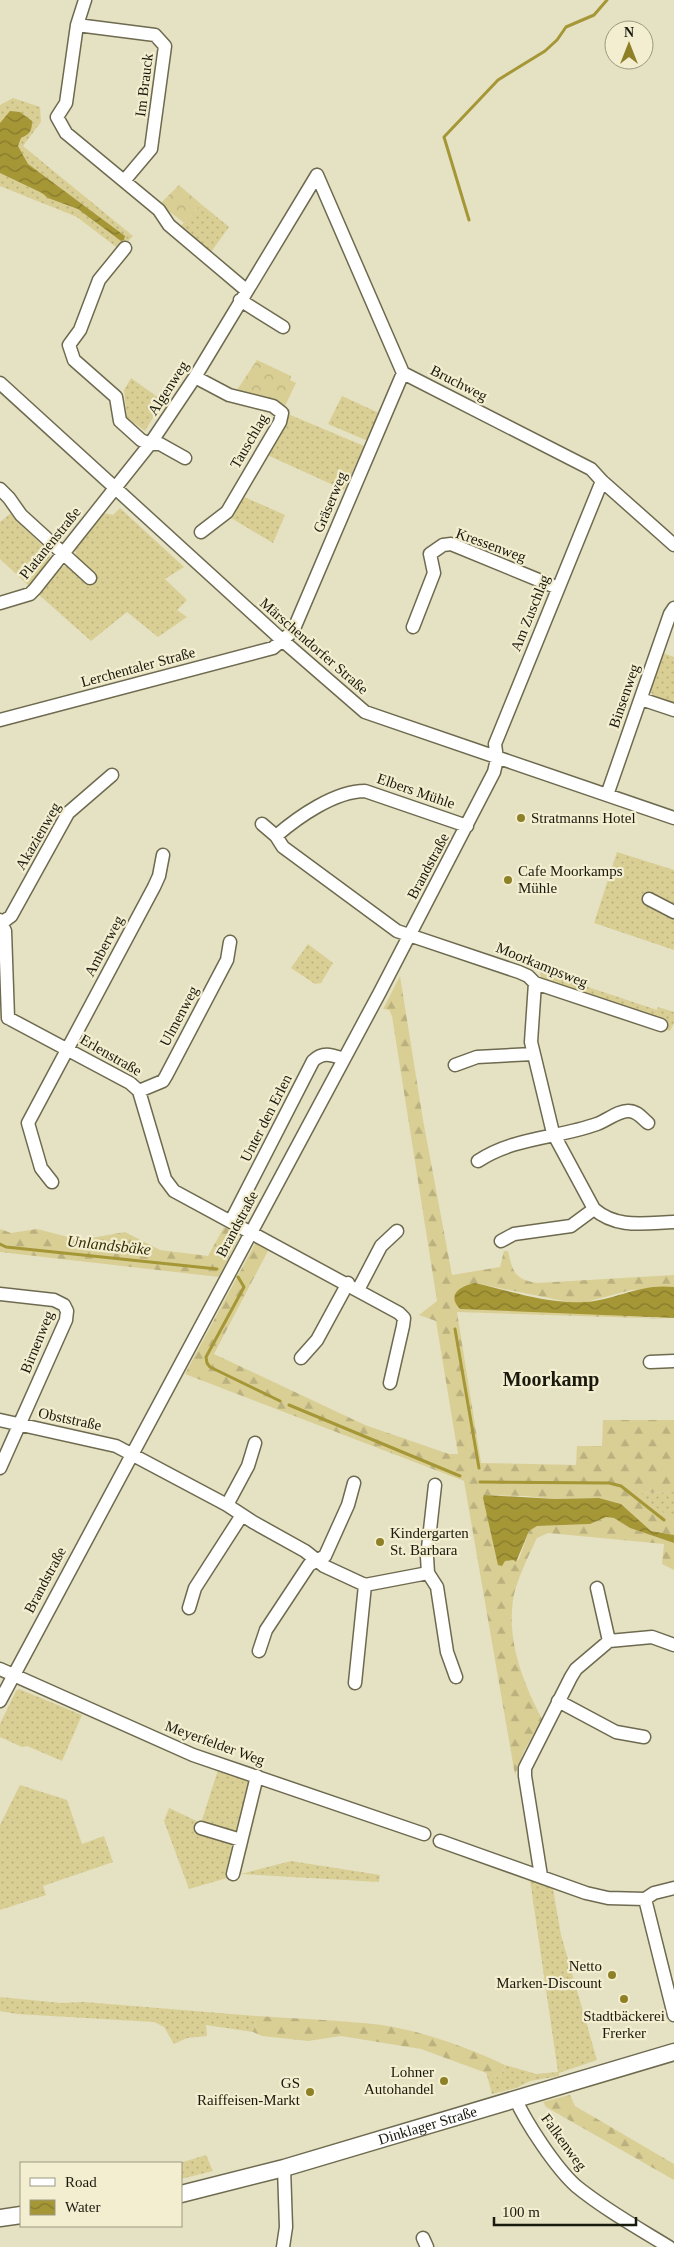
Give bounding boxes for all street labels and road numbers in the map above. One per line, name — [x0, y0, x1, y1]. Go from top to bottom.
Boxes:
street label: Im Brauck — [132, 52, 156, 118]
street label: Algenweg — [145, 357, 192, 418]
street label: Bruchweg — [428, 362, 491, 404]
street label: Tauschlag — [227, 410, 271, 471]
street label: Gräserweg — [310, 469, 350, 535]
street label: Platanenstraße — [16, 504, 84, 582]
street label: Kressenweg — [454, 525, 529, 565]
street label: Am Zuschlag — [507, 572, 553, 654]
street label: Märschendorfer Straße — [257, 595, 372, 697]
street label: Lerchentaler Straße — [79, 644, 197, 690]
street label: Binsenweg — [606, 661, 643, 730]
street label: Elbers Mühle — [375, 770, 457, 812]
street label: Akazienweg — [12, 799, 64, 872]
street label: Brandstraße — [404, 830, 452, 902]
street label: Amberweg — [81, 912, 127, 979]
street label: Moorkampsweg — [494, 939, 591, 991]
street label: Ulmenweg — [156, 983, 202, 1049]
street label: Erlenstraße — [77, 1031, 145, 1079]
street label: Unter den Erlen — [237, 1071, 295, 1164]
street label: Brandstraße — [213, 1188, 261, 1260]
street label: Birnenweg — [17, 1308, 57, 1376]
street label: Obststraße — [37, 1405, 103, 1434]
street label: Brandstraße — [21, 1544, 69, 1616]
street label: Meyerfelder Weg — [163, 1718, 267, 1769]
street label: Dinklager Straße — [376, 2103, 479, 2148]
street label: Falkenweg — [538, 2111, 590, 2174]

